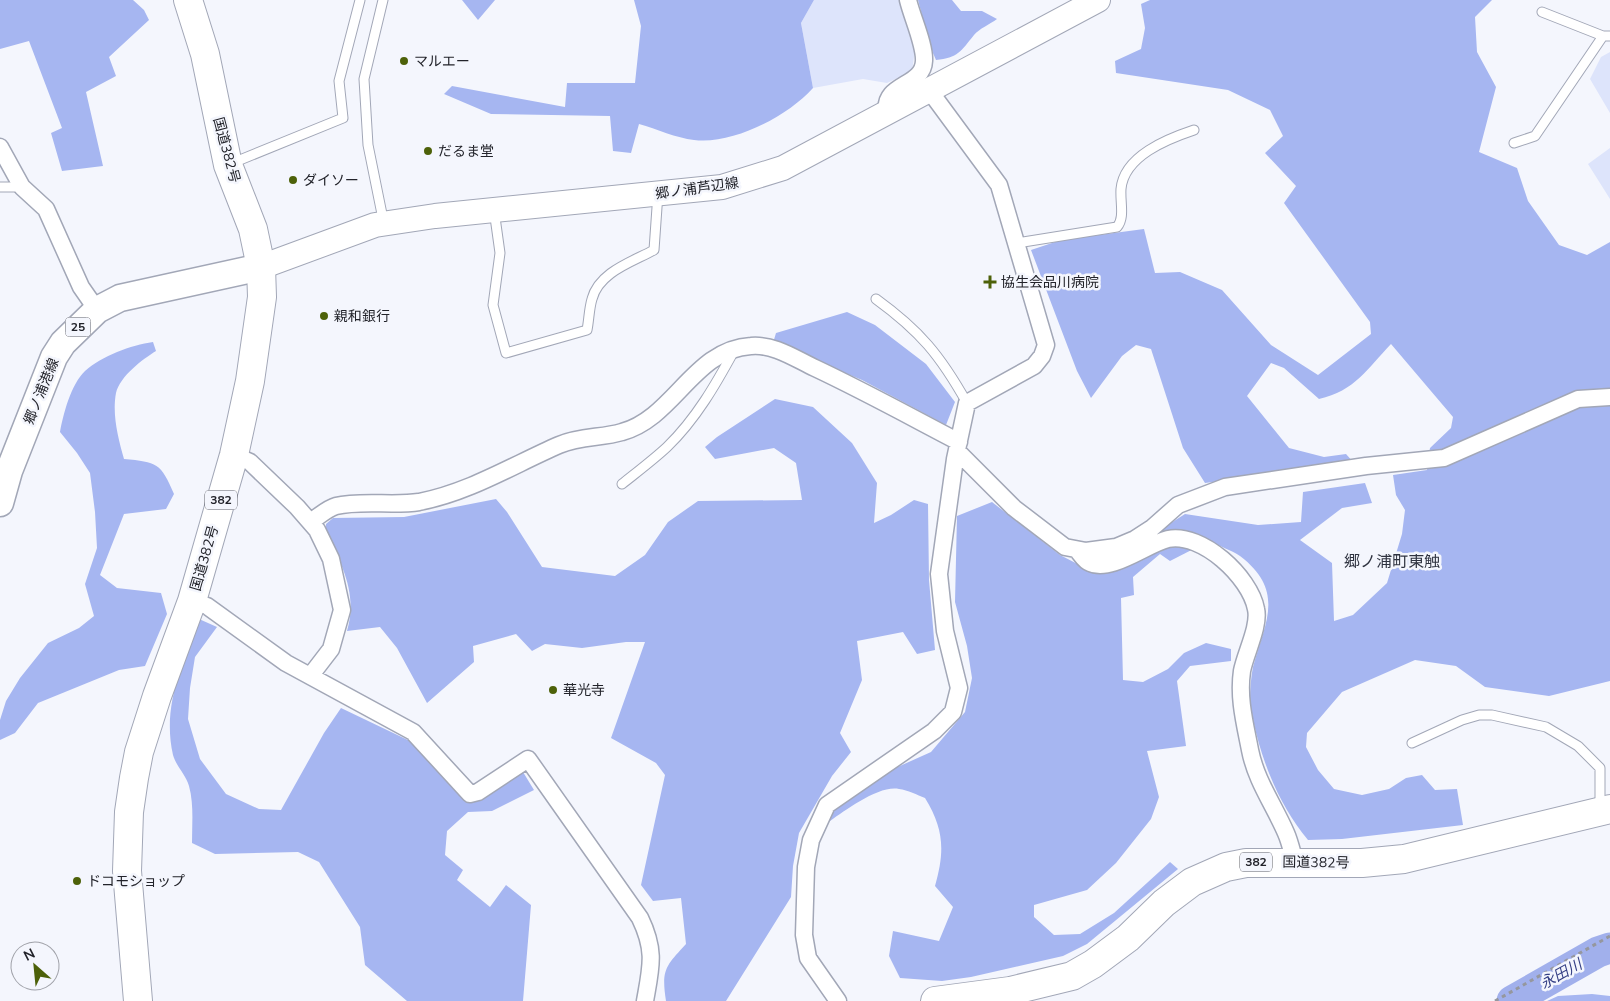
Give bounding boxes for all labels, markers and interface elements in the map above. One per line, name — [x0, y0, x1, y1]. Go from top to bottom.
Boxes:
place label: マルエー — [414, 52, 470, 71]
marker: マルエー — [398, 55, 410, 67]
street label: 国道382号 — [209, 115, 244, 185]
place label: だるま堂 — [438, 142, 494, 161]
marker: だるま堂 — [422, 145, 434, 157]
place label: ダイソー — [303, 171, 359, 190]
street label: 郷ノ浦芦辺線 — [654, 173, 740, 204]
marker: ダイソー — [287, 174, 299, 186]
place label: 協生会品川病院 — [1001, 273, 1099, 292]
marker: 協生会品川病院 — [983, 275, 997, 289]
place label: 親和銀行 — [334, 307, 390, 326]
marker: 親和銀行 — [318, 310, 330, 322]
road number: 25 — [66, 318, 90, 337]
street label: 郷ノ浦港線 — [20, 355, 63, 427]
road number: 382 — [205, 490, 237, 510]
street label: 国道382号 — [186, 523, 223, 593]
district label: 郷ノ浦町東触 — [1344, 551, 1440, 573]
place label: 華光寺 — [563, 681, 605, 700]
marker: 華光寺 — [547, 684, 559, 696]
road number: 382 — [1240, 852, 1272, 872]
street label: 国道382号 — [1282, 852, 1350, 873]
place label: ドコモショップ — [87, 872, 185, 891]
marker: ドコモショップ — [71, 875, 83, 887]
north arrow — [10, 941, 60, 991]
text: N — [20, 944, 38, 966]
water label: 永田川 — [1536, 953, 1587, 994]

